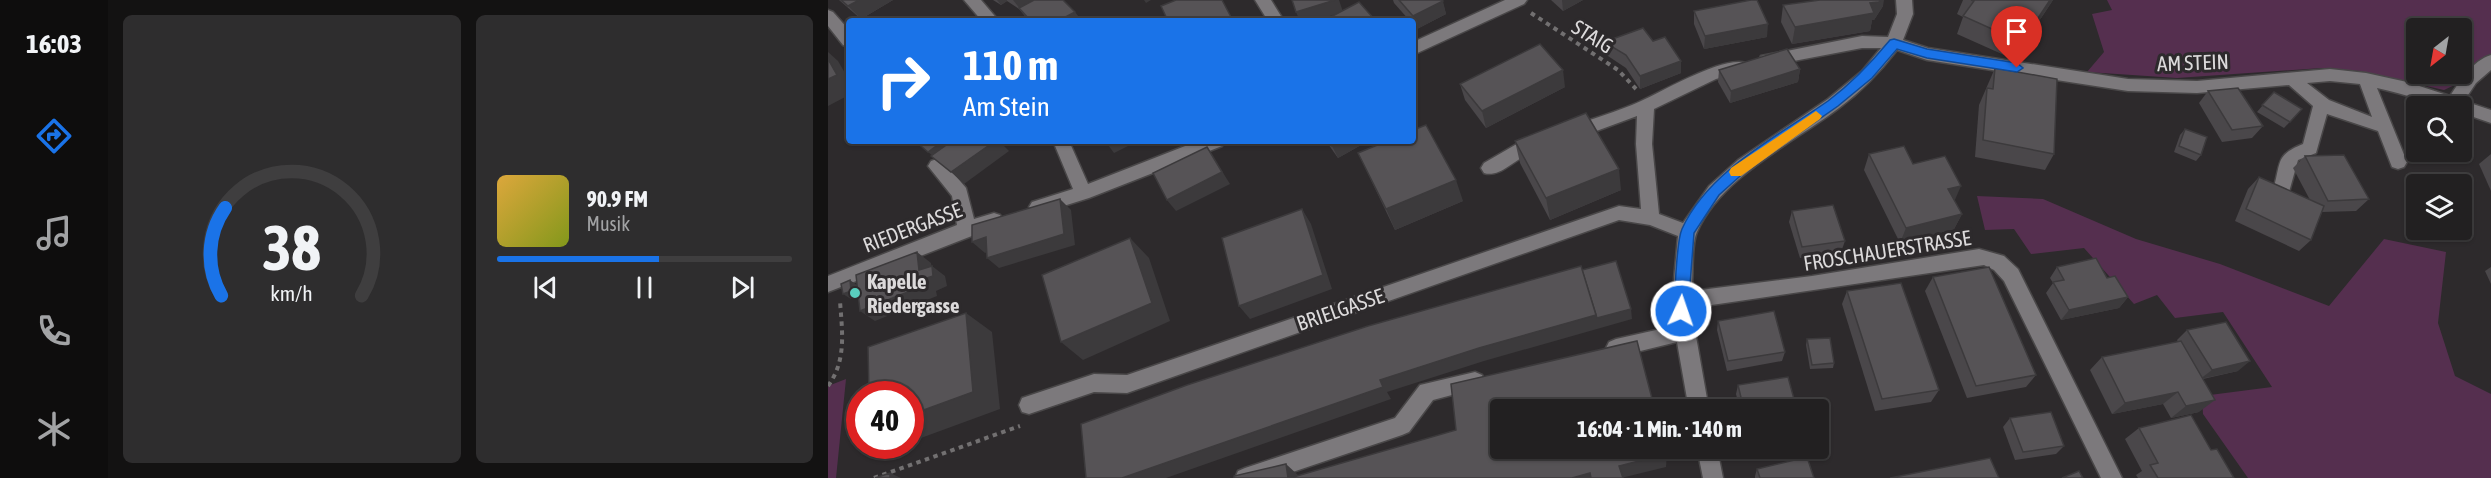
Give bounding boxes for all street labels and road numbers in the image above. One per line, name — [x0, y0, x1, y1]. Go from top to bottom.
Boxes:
street label: STAIG — [1568, 14, 1618, 58]
street label: AM STEIN — [2157, 49, 2229, 75]
street label: RIEDERGASSE — [859, 197, 965, 257]
street label: FROSCHAUERSTRASSE — [1802, 225, 1972, 275]
street label: BRIELGASSE — [1293, 283, 1387, 335]

